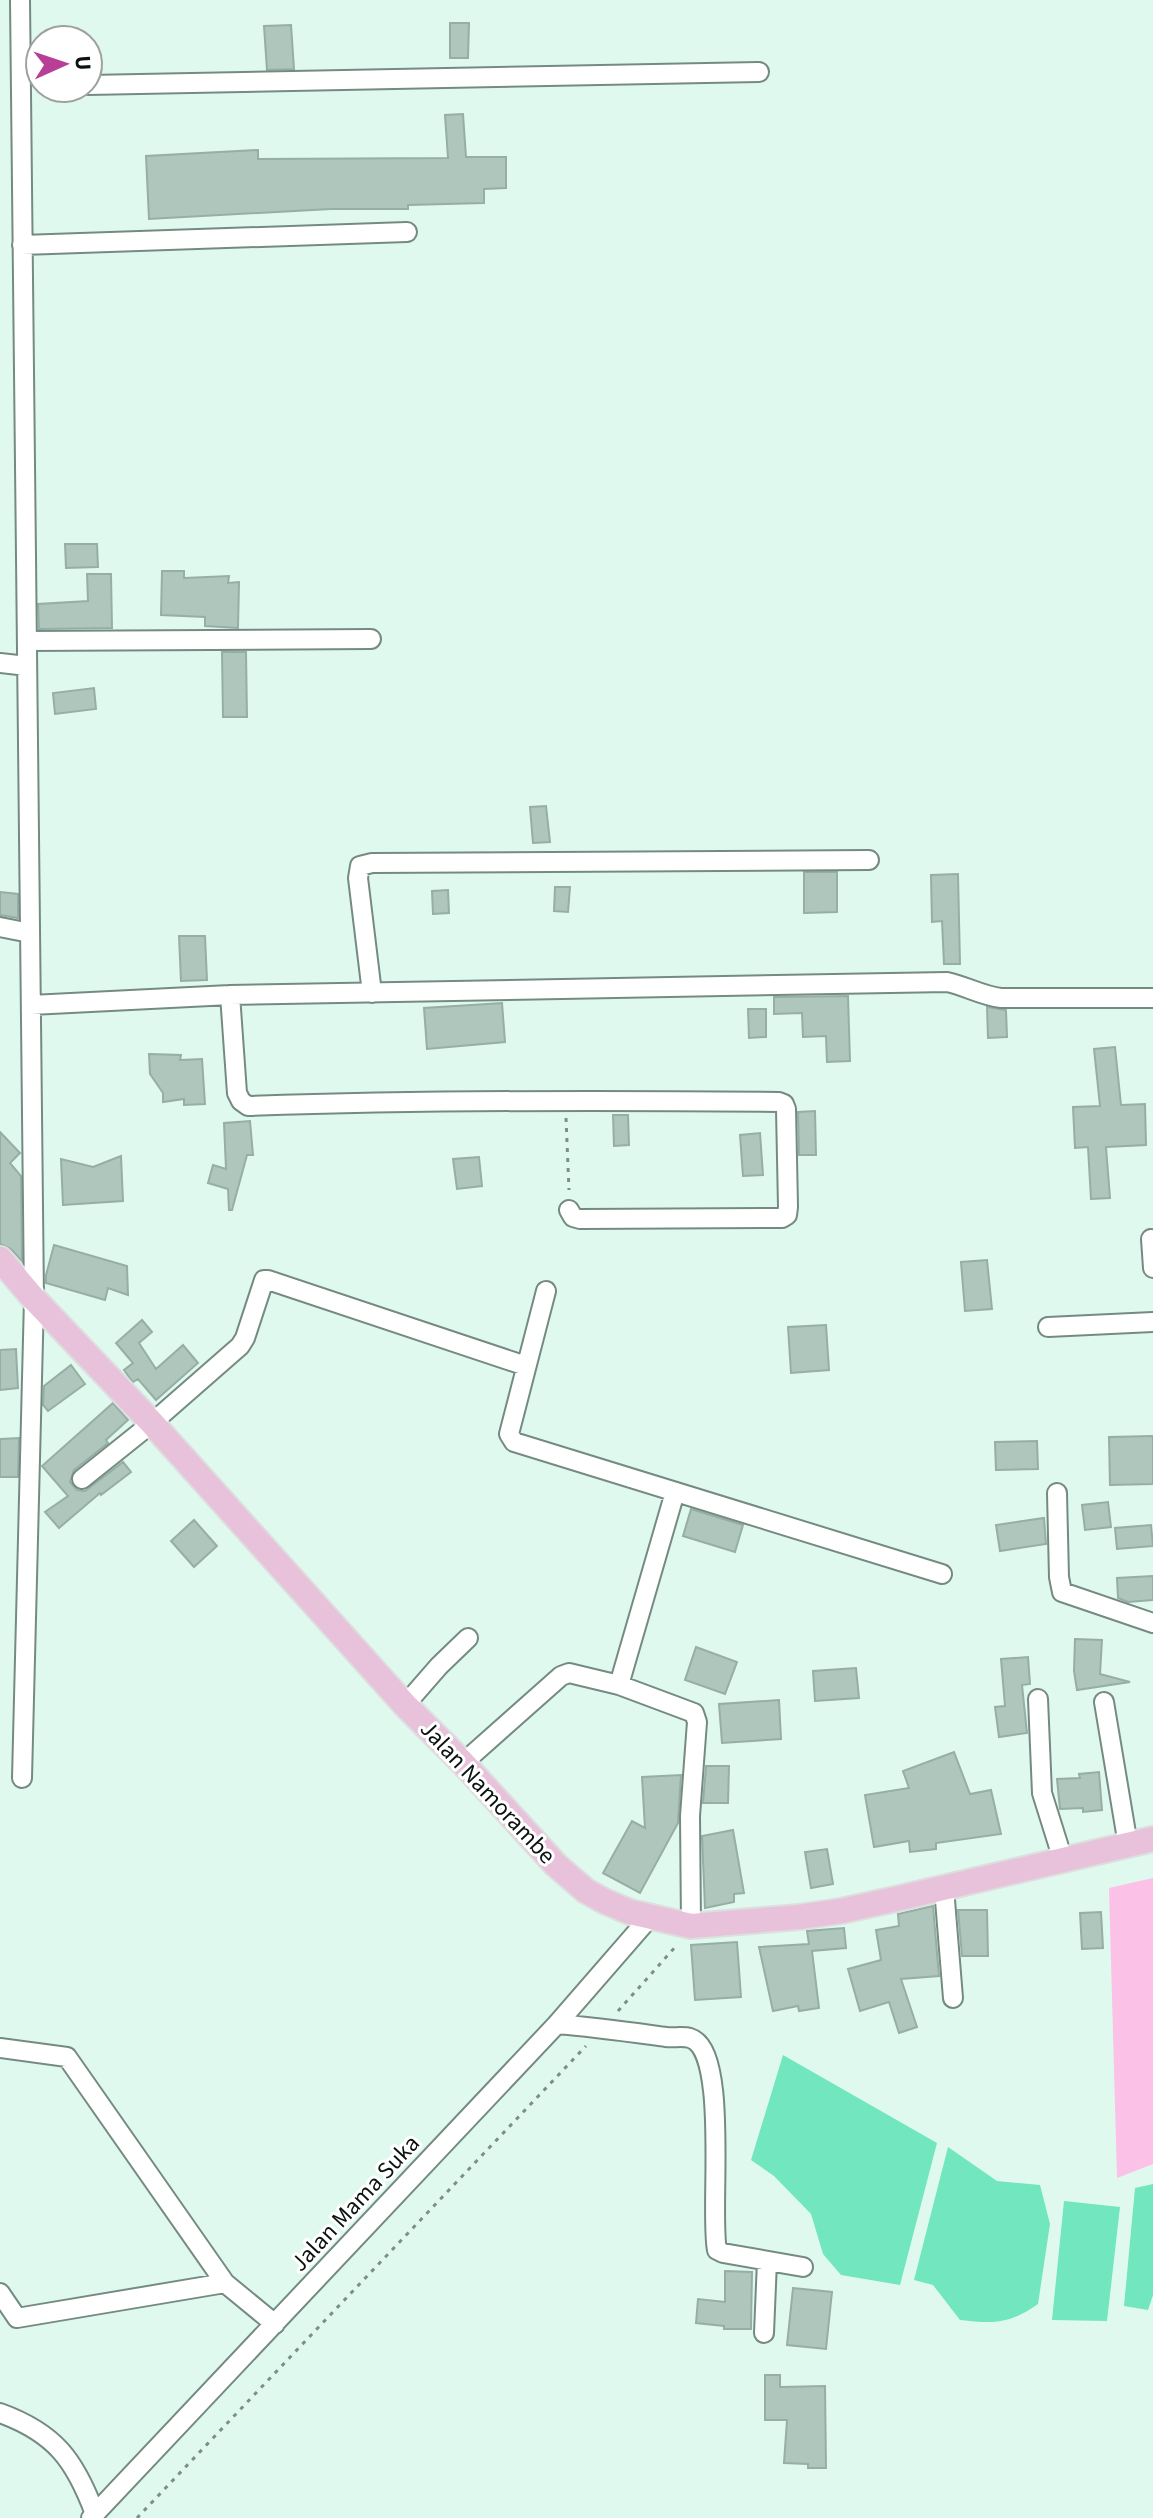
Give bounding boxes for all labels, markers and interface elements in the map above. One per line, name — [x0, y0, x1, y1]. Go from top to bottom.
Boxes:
north arrow — [24, 24, 104, 104]
text: U — [67, 55, 99, 71]
street label: Jalan Namorambe — [412, 1713, 564, 1872]
street label: Jalan Mama Suka — [283, 2127, 428, 2280]

